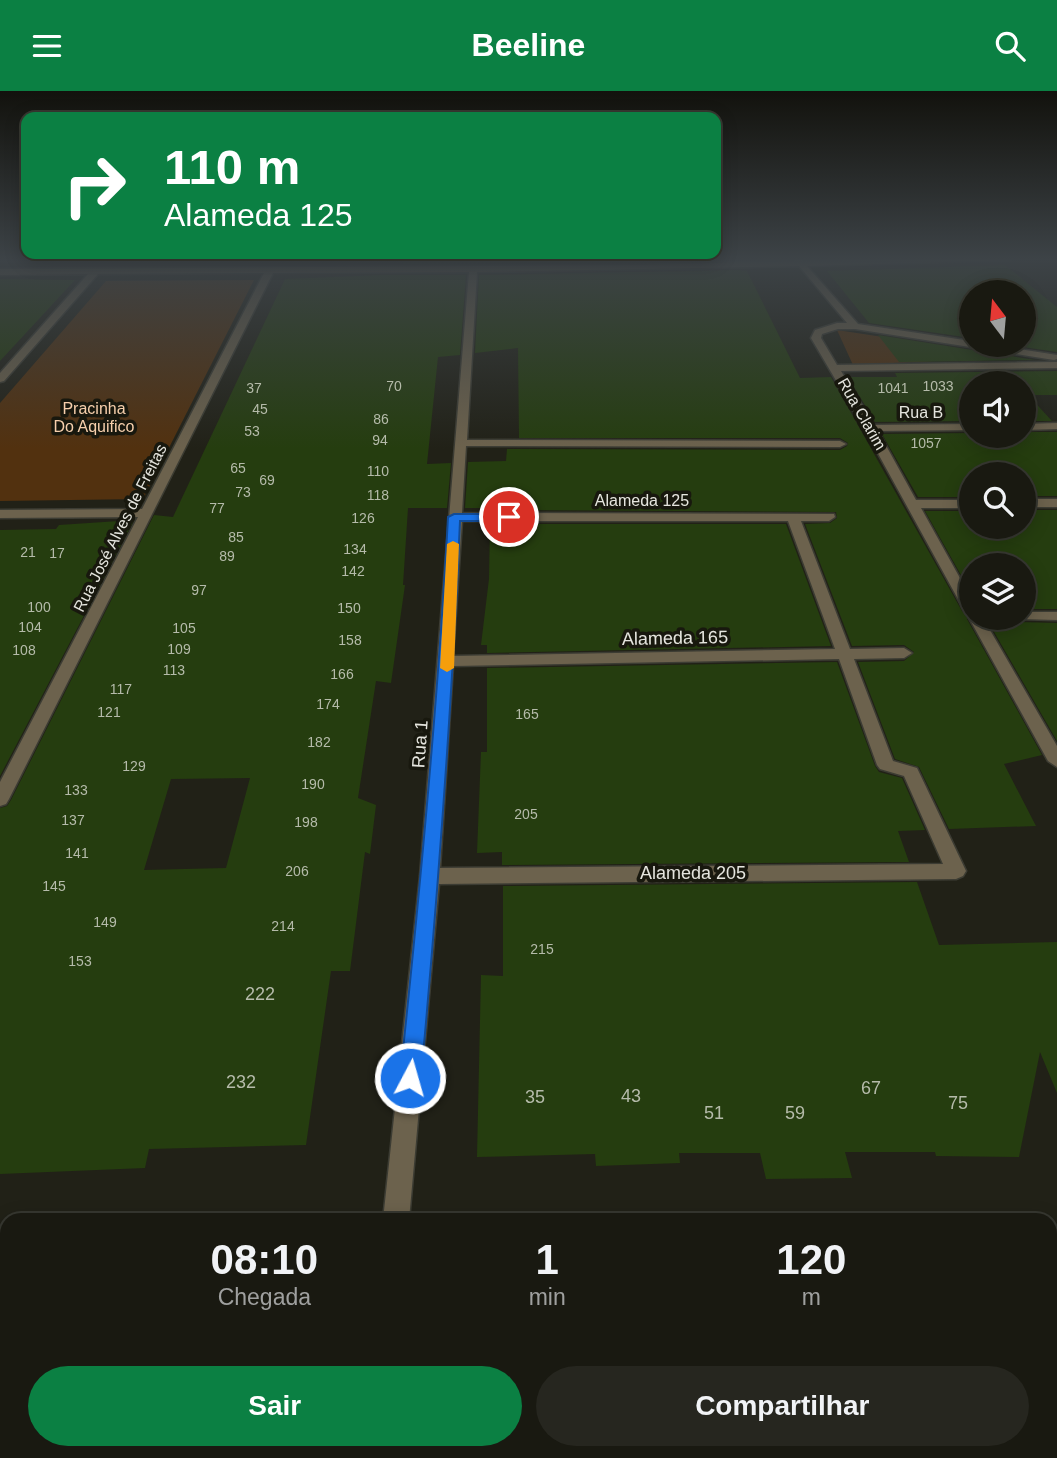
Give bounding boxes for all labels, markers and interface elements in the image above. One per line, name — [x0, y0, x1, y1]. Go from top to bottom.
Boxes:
icon: menu — [28, 27, 66, 65]
text: Beeline — [472, 27, 585, 63]
icon: search — [991, 27, 1029, 65]
icon: right — [49, 140, 140, 231]
text: 110 m — [164, 140, 300, 194]
text: Alameda 125 — [164, 197, 353, 233]
north arrow — [959, 280, 1036, 357]
map controls — [959, 280, 1036, 630]
button: sound — [959, 371, 1036, 448]
street label: Rua Clarim — [835, 375, 889, 453]
house number: 70 — [386, 378, 402, 394]
house number: 1033 — [922, 378, 954, 394]
house number: 37 — [246, 380, 262, 396]
house number: 1041 — [877, 380, 909, 396]
park label: Pracinha Do Aquifico — [54, 400, 135, 435]
house number: 45 — [252, 401, 268, 417]
street label: Rua B — [899, 404, 943, 421]
house number: 86 — [373, 411, 389, 427]
house number: 53 — [244, 423, 260, 439]
house number: 94 — [372, 432, 388, 448]
house number: 1057 — [910, 435, 942, 451]
street label: Rua José Alves de Freitas — [70, 441, 170, 615]
house number: 65 — [230, 460, 246, 476]
button: search — [959, 462, 1036, 539]
house number: 110 — [367, 463, 389, 479]
house number: 69 — [259, 472, 275, 488]
house number: 73 — [235, 484, 251, 500]
house number: 118 — [367, 487, 389, 503]
pin — [479, 487, 539, 547]
street label: Alameda 125 — [595, 492, 689, 509]
icon: arrive — [490, 498, 528, 536]
house number: 77 — [209, 500, 225, 516]
house number: 126 — [351, 510, 375, 526]
house number: 85 — [228, 529, 244, 545]
house number: 134 — [343, 541, 367, 557]
house number: 21 — [20, 544, 36, 560]
house number: 17 — [49, 545, 65, 561]
house number: 89 — [219, 548, 235, 564]
button: layers — [959, 553, 1036, 630]
house number: 142 — [341, 563, 365, 579]
house number: 97 — [191, 582, 207, 598]
house number: 100 — [27, 599, 51, 615]
house number: 150 — [337, 600, 361, 616]
house number: 104 — [18, 619, 42, 635]
house number: 105 — [172, 620, 196, 636]
street label: Alameda 165 — [622, 627, 728, 649]
house number: 158 — [338, 632, 362, 648]
house number: 109 — [167, 641, 191, 657]
house number: 108 — [12, 642, 36, 658]
house number: 113 — [163, 662, 185, 678]
house number: 166 — [330, 666, 354, 682]
house number: 117 — [110, 681, 132, 697]
house number: 174 — [316, 696, 340, 712]
house number: 121 — [97, 704, 121, 720]
house number: 165 — [515, 706, 539, 722]
street label: Rua 1 — [408, 719, 432, 769]
house number: 182 — [307, 734, 331, 750]
house number: 129 — [122, 758, 146, 774]
house number: 190 — [301, 776, 325, 792]
house number: 133 — [64, 782, 88, 798]
house number: 205 — [514, 806, 538, 822]
house number: 137 — [61, 812, 85, 828]
house number: 198 — [294, 814, 318, 830]
house number: 141 — [65, 845, 89, 861]
house number: 206 — [285, 863, 309, 879]
street label: Alameda 205 — [640, 863, 746, 883]
house number: 145 — [42, 878, 66, 894]
house number: 149 — [93, 914, 117, 930]
house number: 214 — [271, 918, 295, 934]
house number: 215 — [530, 941, 554, 957]
house number: 153 — [68, 953, 92, 969]
house number: 222 — [245, 984, 275, 1004]
position arrow — [373, 1041, 447, 1115]
house number: 232 — [226, 1072, 256, 1092]
house number: 67 — [861, 1078, 881, 1098]
house number: 43 — [621, 1086, 641, 1106]
house number: 35 — [525, 1087, 545, 1107]
house number: 75 — [948, 1093, 968, 1113]
house number: 51 — [704, 1103, 724, 1123]
house number: 59 — [785, 1103, 805, 1123]
text: 08:10 — [211, 1236, 318, 1283]
text: 1 — [535, 1236, 559, 1283]
text: 120 — [776, 1236, 846, 1283]
text: Chegada — [218, 1284, 311, 1310]
text: min — [529, 1284, 566, 1310]
text: m — [802, 1284, 821, 1310]
button: Sair — [28, 1366, 522, 1446]
button: Compartilhar — [536, 1366, 1029, 1446]

